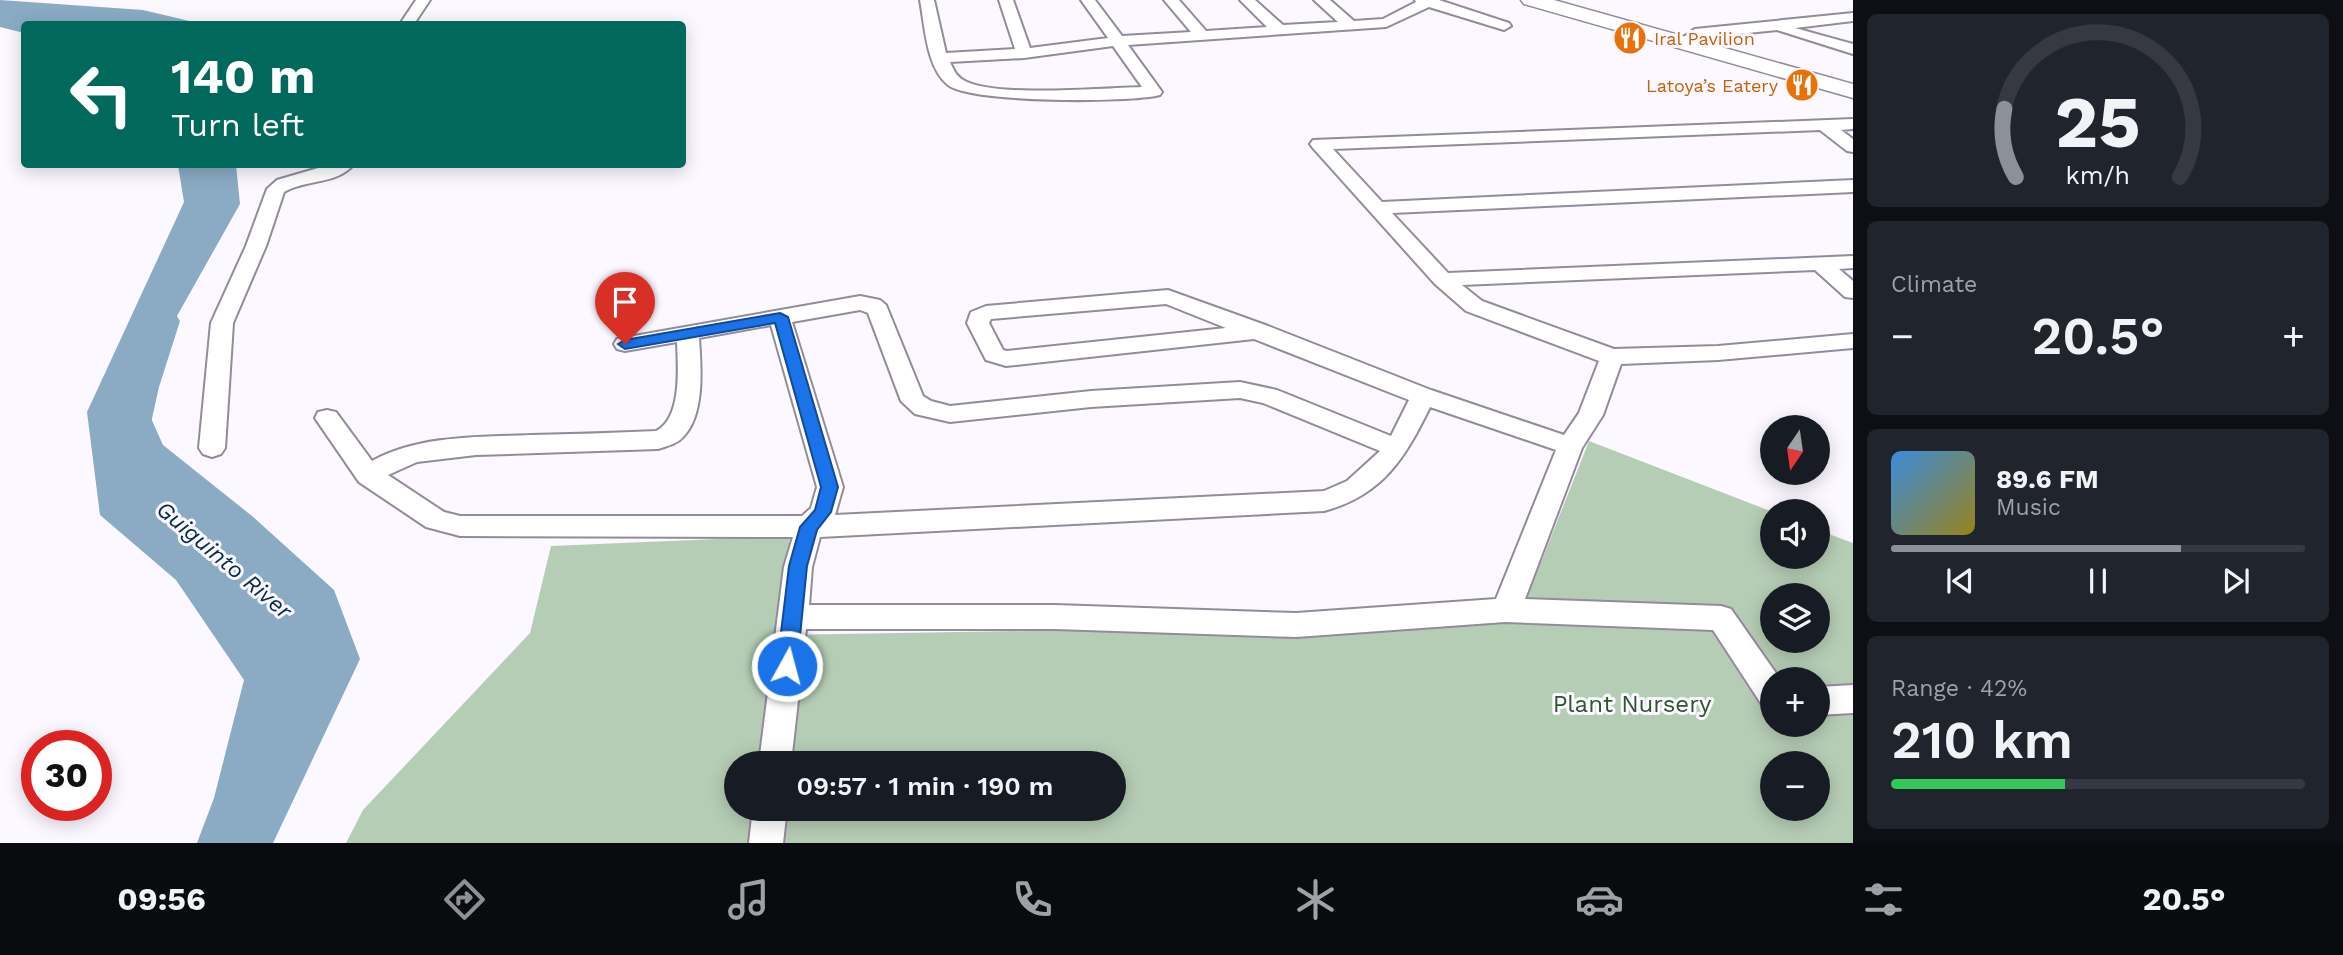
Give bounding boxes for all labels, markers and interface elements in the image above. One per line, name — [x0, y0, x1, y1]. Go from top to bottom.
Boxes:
restaurant icon: Iral Pavilion — [1611, 19, 1649, 57]
place label: Iral Pavilion — [1654, 28, 1755, 49]
text: 140 m — [171, 47, 315, 105]
icon: left — [56, 49, 147, 140]
restaurant icon: Latoya’s Eatery — [1783, 66, 1821, 104]
place label: Latoya’s Eatery — [1646, 75, 1779, 96]
text: 25 — [2055, 79, 2141, 165]
text: Turn left — [171, 106, 304, 144]
text: km/h — [2066, 160, 2130, 189]
text: Climate — [1891, 271, 1977, 298]
pin — [595, 272, 655, 344]
icon: arrive — [606, 283, 644, 321]
text: 20.5° — [2032, 306, 2164, 367]
text: − — [1891, 314, 1914, 358]
text: + — [2282, 314, 2305, 358]
north arrow — [1760, 415, 1830, 485]
map controls — [1760, 415, 1830, 821]
text: 89.6 FM — [1996, 464, 2099, 494]
text: Music — [1996, 494, 2061, 521]
water label: Guiguinto River — [151, 496, 298, 625]
button: sound — [1760, 499, 1830, 569]
icon: previous — [1941, 562, 1979, 600]
icon: pause — [2079, 562, 2117, 600]
icon: next — [2217, 562, 2255, 600]
button: layers — [1760, 583, 1830, 653]
position arrow — [750, 629, 824, 703]
button: + — [1760, 667, 1830, 737]
text: Range · 42% — [1891, 675, 2027, 702]
park label: Plant Nursery — [1553, 690, 1712, 718]
text: 210 km — [1891, 710, 2073, 771]
speed limit sign: 30 — [21, 730, 112, 821]
button: − — [1760, 751, 1830, 821]
text: 09:57 · 1 min · 190 m — [797, 771, 1053, 801]
icon: directions — [440, 875, 489, 924]
icon: music — [724, 875, 773, 924]
icon: phone — [1008, 875, 1057, 924]
icon: climate — [1291, 875, 1340, 924]
icon: car — [1575, 875, 1624, 924]
icon: filters — [1859, 875, 1908, 924]
text: 09:56 — [117, 880, 206, 918]
text: 20.5° — [2142, 880, 2226, 918]

